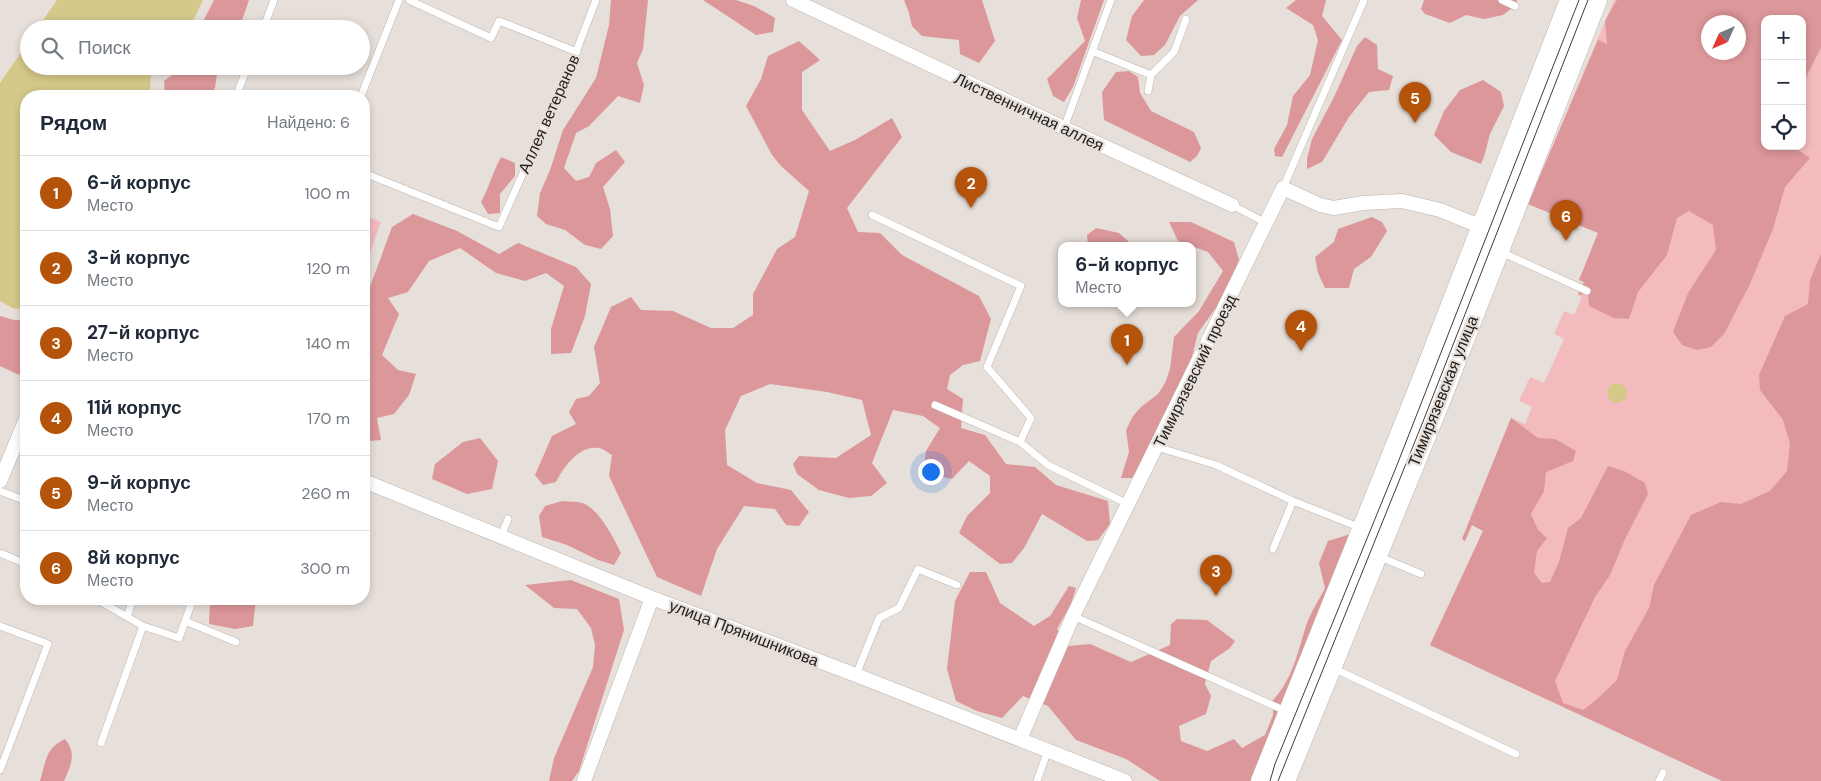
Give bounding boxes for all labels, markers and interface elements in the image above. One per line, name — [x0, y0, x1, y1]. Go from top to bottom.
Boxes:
north arrow — [1701, 15, 1746, 60]
map controls — [1761, 15, 1806, 150]
button: + — [1761, 15, 1806, 60]
search box — [20, 20, 370, 75]
icon: search — [38, 34, 66, 62]
text: Поиск — [78, 35, 131, 60]
street label: Аллея ветеранов — [513, 51, 585, 177]
button: − — [1761, 60, 1806, 105]
street label: Лиственничная аллея — [951, 68, 1107, 156]
pin: 5 — [1399, 82, 1431, 123]
button: locate — [1761, 105, 1806, 150]
text: Рядом — [40, 109, 107, 137]
text: Найдено: 6 — [267, 112, 350, 133]
pin: 2 — [955, 167, 987, 208]
text: 6-й корпус — [87, 170, 191, 195]
text: 1 — [53, 183, 59, 204]
text: 100 m — [305, 183, 350, 204]
text: Место — [87, 195, 133, 216]
pin: 6 — [1550, 200, 1582, 241]
popup — [1058, 242, 1196, 307]
text: 3-й корпус — [87, 245, 190, 270]
text: 6-й корпус — [1075, 252, 1179, 277]
text: 2 — [51, 258, 61, 279]
text: 120 m — [306, 258, 350, 279]
text: Место — [87, 270, 133, 291]
text: Место — [1075, 277, 1122, 298]
street label: Тимирязевский проезд — [1149, 290, 1242, 451]
pin: 4 — [1285, 310, 1317, 351]
street label: Тимирязевская улица — [1403, 312, 1483, 470]
text: 27-й корпус — [87, 320, 199, 345]
pin: 1 — [1111, 324, 1143, 365]
text: 3 — [51, 333, 61, 354]
text: 140 m — [306, 333, 350, 354]
text: Место — [87, 345, 133, 366]
text: 11й корпус — [87, 395, 182, 420]
text: 4 — [51, 408, 61, 429]
text: 170 m — [307, 408, 350, 429]
text: Место — [87, 420, 133, 441]
your location — [918, 459, 944, 485]
text: 9-й корпус — [87, 470, 191, 495]
text: 5 — [51, 483, 61, 504]
text: 260 m — [301, 483, 350, 504]
text: Место — [87, 495, 133, 516]
text: 8й корпус — [87, 545, 180, 570]
pin: 3 — [1200, 555, 1232, 596]
text: 6 — [51, 558, 61, 579]
text: 300 m — [300, 558, 350, 579]
text: Место — [87, 570, 133, 591]
street label: улица Прянишникова — [666, 595, 822, 671]

